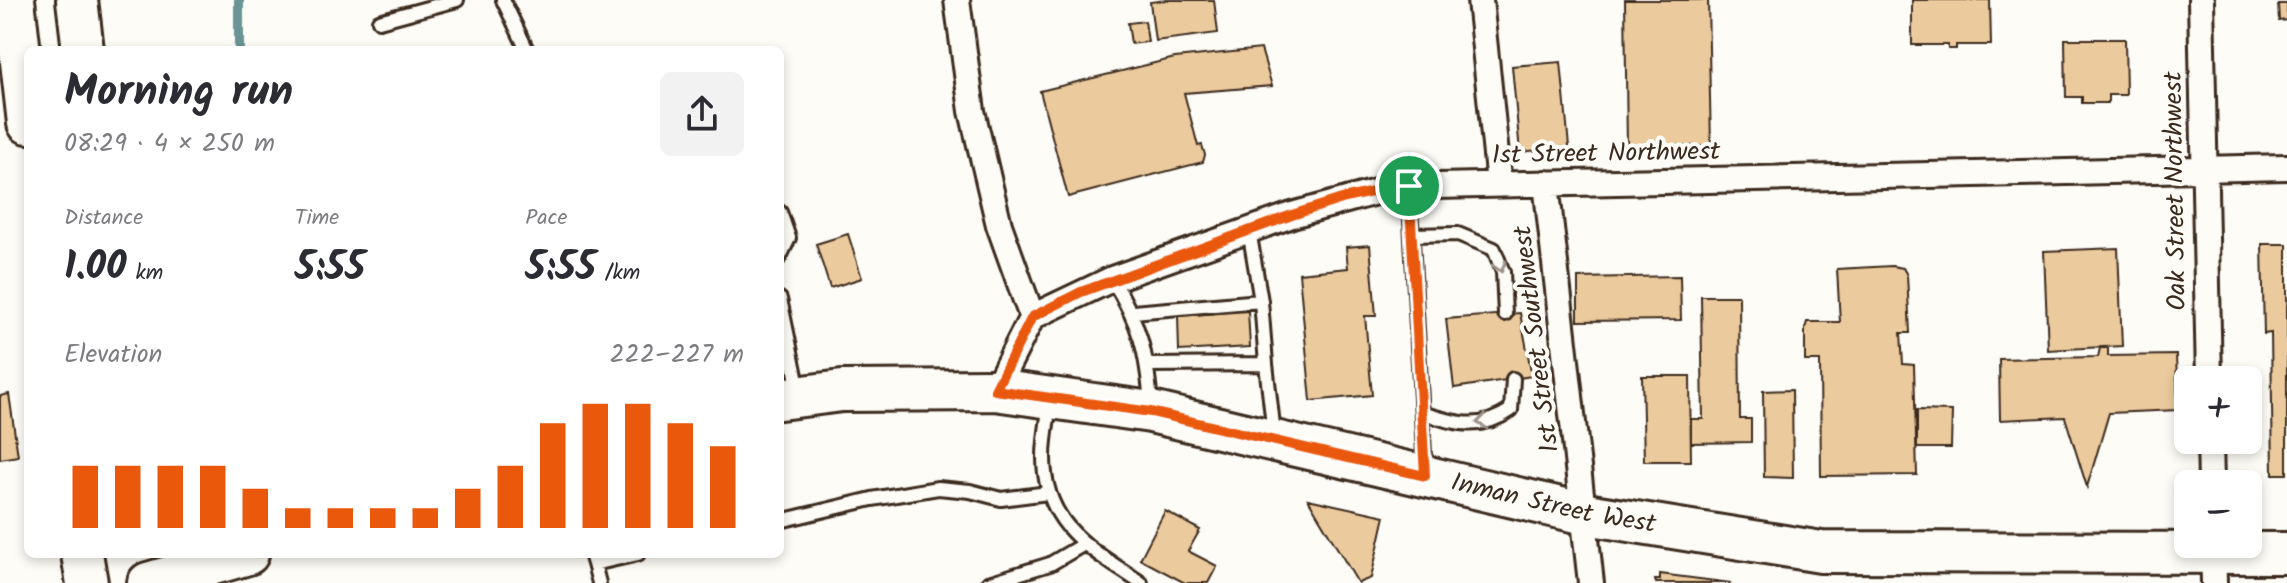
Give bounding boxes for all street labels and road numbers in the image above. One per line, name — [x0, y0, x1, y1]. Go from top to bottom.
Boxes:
street label: Oak Street Northwest — [2153, 70, 2199, 311]
street label: 1st Street Northwest — [1491, 131, 1721, 177]
street label: 1st Street Southwest — [1502, 222, 1572, 455]
street label: Inman Street West — [1447, 462, 1660, 546]

